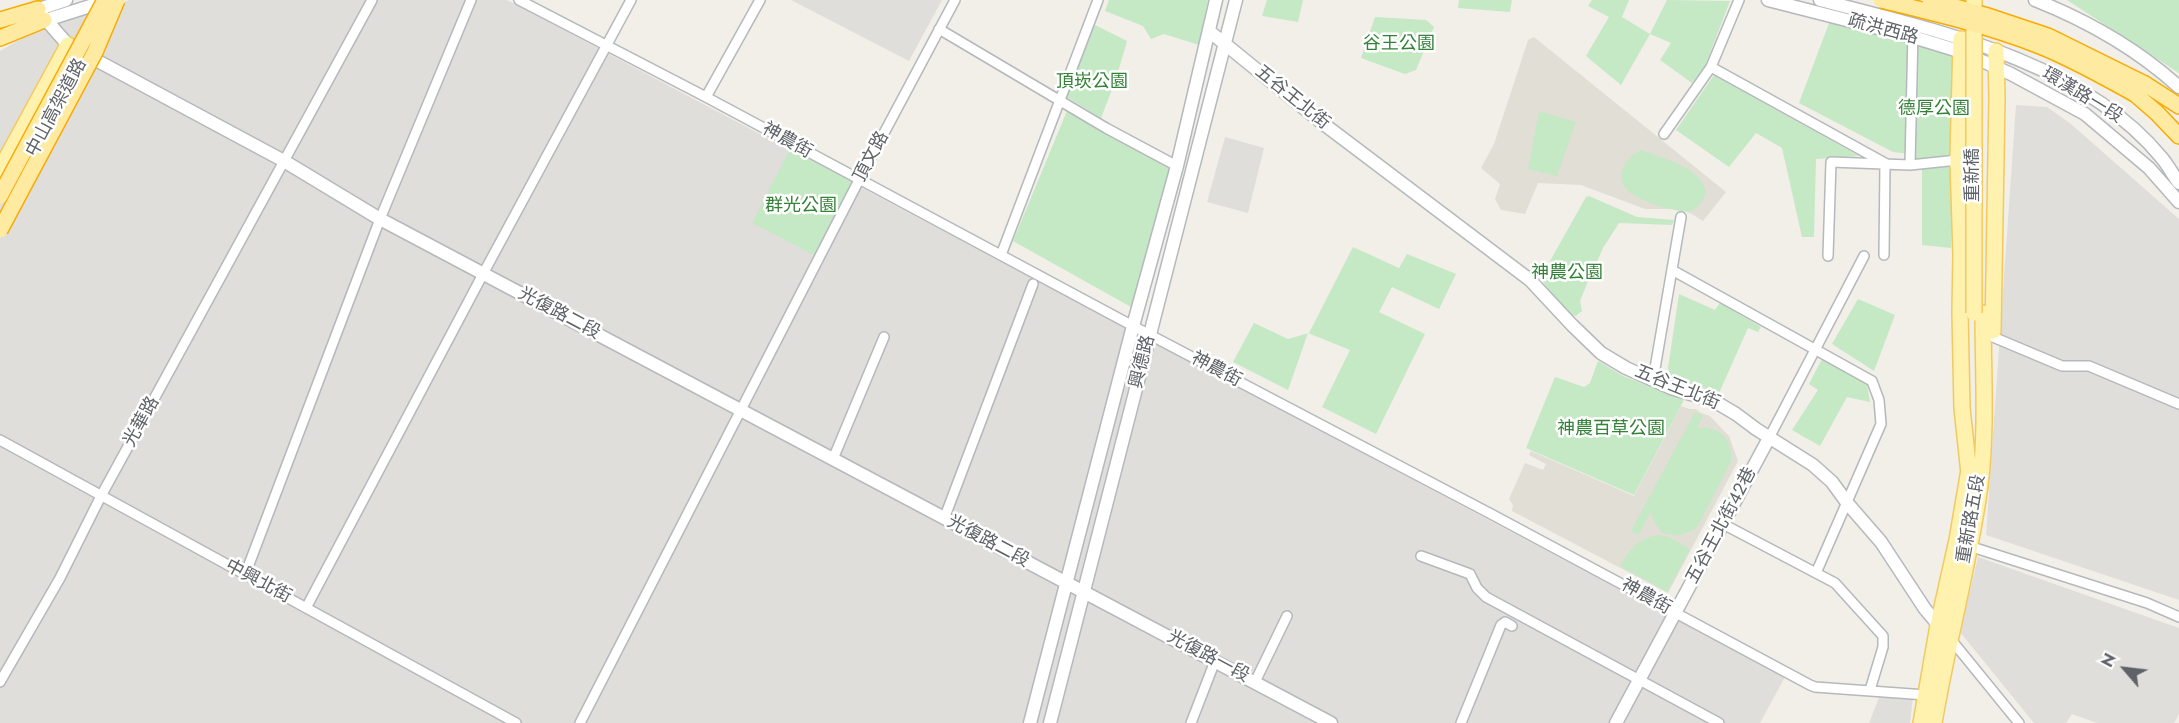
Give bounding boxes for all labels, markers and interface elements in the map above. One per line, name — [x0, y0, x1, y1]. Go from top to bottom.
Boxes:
street label: 疏洪西路 — [1845, 10, 1921, 50]
park label: 谷王公園 — [1363, 34, 1435, 56]
street label: 中山高架道路 — [22, 55, 92, 161]
street label: 五谷王北街 — [1250, 61, 1334, 135]
street label: 環漢路一段 — [2038, 64, 2126, 128]
park label: 頂崁公園 — [1056, 72, 1128, 94]
park label: 德厚公園 — [1898, 99, 1970, 121]
street label: 神農街 — [758, 118, 816, 164]
street label: 頂文路 — [850, 128, 894, 186]
street label: 重新橋 — [1963, 148, 1985, 202]
park label: 群光公園 — [765, 196, 837, 218]
park label: 神農公園 — [1531, 263, 1603, 285]
street label: 光復路二段 — [514, 283, 604, 345]
street label: 興德路 — [1126, 333, 1160, 391]
street label: 神農街 — [1187, 348, 1245, 392]
street label: 五谷王北街 — [1631, 361, 1723, 415]
street label: 光華路 — [119, 393, 165, 451]
park label: 神農百草公園 — [1557, 419, 1665, 441]
street label: 五谷王北街42巷 — [1682, 464, 1762, 588]
street label: 重新路五段 — [1954, 473, 1990, 565]
street label: 光復路二段 — [943, 511, 1033, 573]
street label: 中興北街 — [221, 556, 295, 608]
street label: 神農街 — [1617, 574, 1675, 620]
street label: 光復路一段 — [1163, 626, 1253, 688]
north arrow — [2095, 639, 2155, 699]
text: N — [2096, 649, 2122, 671]

